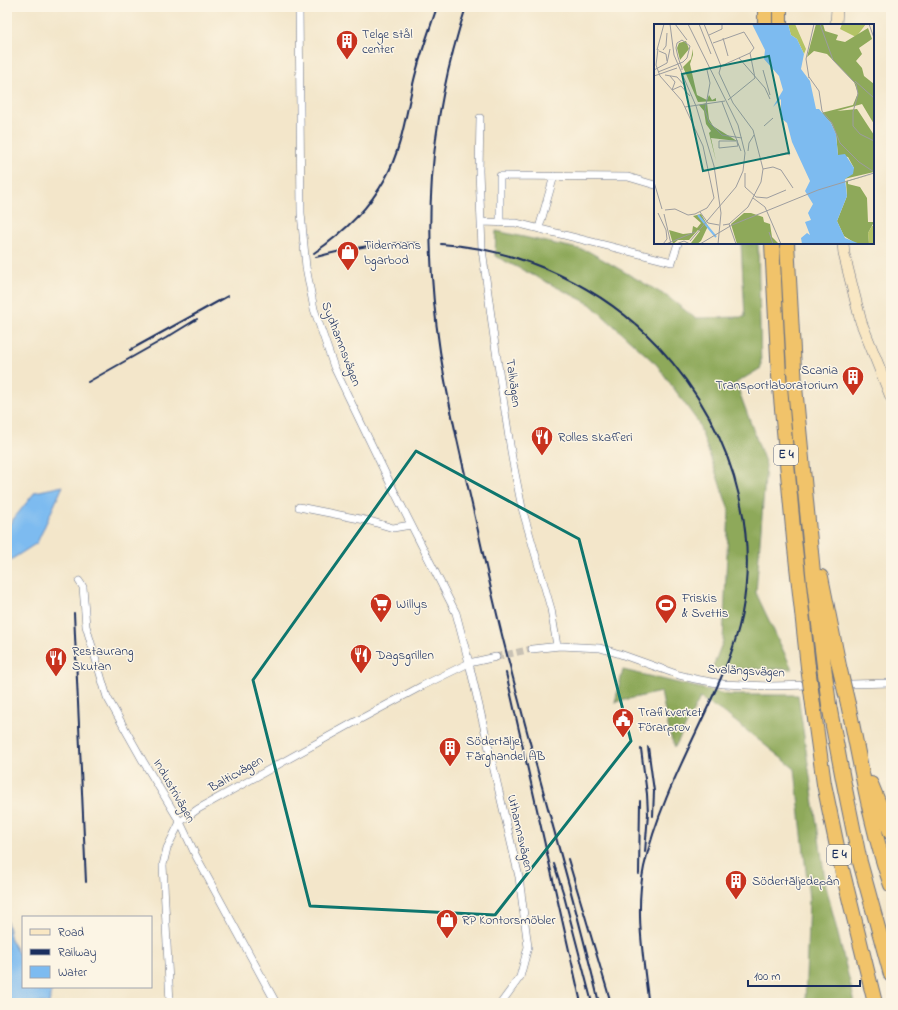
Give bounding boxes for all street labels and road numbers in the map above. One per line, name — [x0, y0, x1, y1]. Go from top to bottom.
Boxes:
street label: Sydhamnsvägen — [315, 299, 366, 389]
street label: Tallvägen — [499, 358, 526, 408]
road number: E 4 — [774, 445, 798, 465]
street label: Svalängsvägen — [707, 659, 785, 684]
street label: Balticvägen — [204, 751, 267, 799]
street label: Industrivägen — [147, 755, 200, 827]
street label: Uthamnsvägen — [501, 793, 538, 874]
road number: E 4 — [827, 845, 851, 865]

